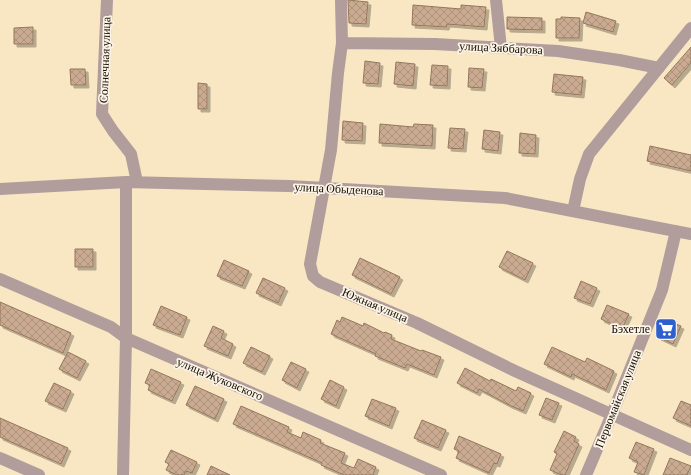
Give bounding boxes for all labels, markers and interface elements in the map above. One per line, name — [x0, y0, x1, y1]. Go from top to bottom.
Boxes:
street label: Солнечная улица — [96, 16, 114, 103]
street label: улица Зяббарова — [459, 39, 544, 57]
street label: улица Обыденова — [294, 180, 385, 198]
street label: Южная улица — [340, 285, 411, 325]
supermarket icon: Бэхетле — [653, 316, 679, 342]
place label: Бэхетле — [611, 322, 650, 336]
street label: Первомайская улица — [592, 347, 644, 450]
street label: улица Жуковского — [175, 355, 265, 403]

